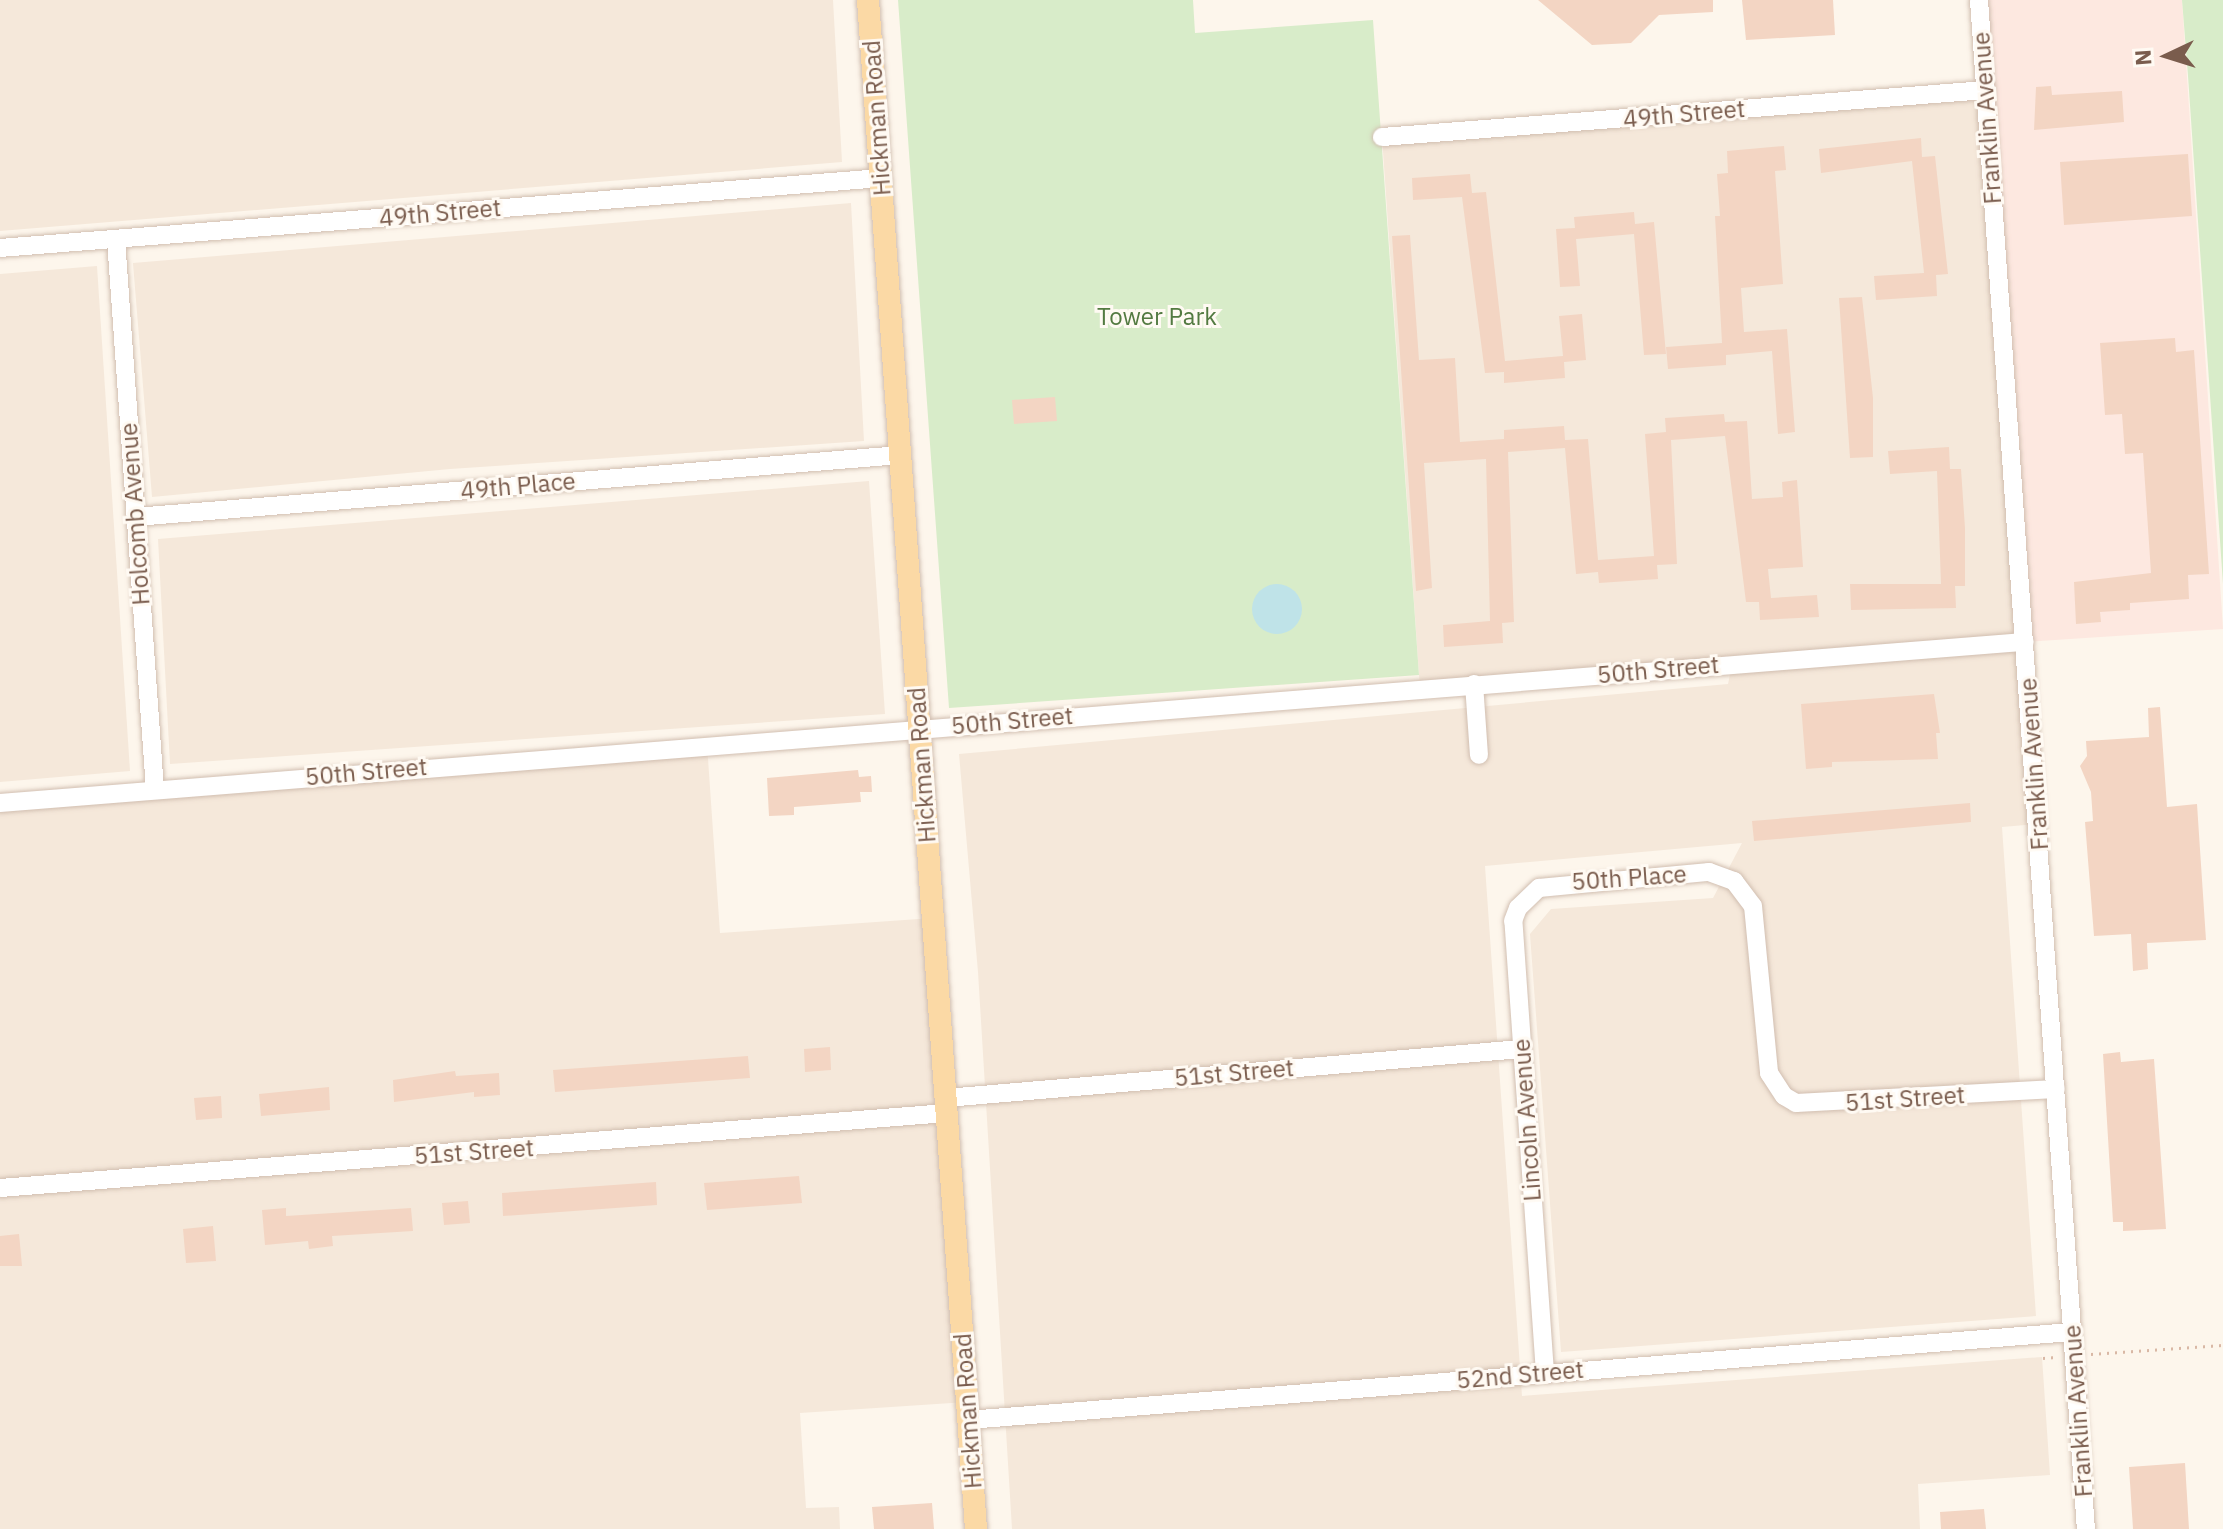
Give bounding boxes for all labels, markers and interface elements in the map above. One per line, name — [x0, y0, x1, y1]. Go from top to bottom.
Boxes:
north arrow — [2127, 16, 2207, 96]
street label: Franklin Avenue — [1967, 31, 2007, 205]
street label: Hickman Road — [857, 39, 897, 197]
text: N — [2128, 49, 2158, 67]
street label: 49th Street — [1622, 94, 1746, 134]
street label: 49th Street — [378, 193, 502, 233]
park label: Tower Park — [1097, 303, 1217, 331]
street label: Holcomb Avenue — [114, 422, 156, 606]
street label: 49th Place — [459, 467, 577, 505]
street label: 50th Street — [1596, 650, 1720, 690]
street label: Franklin Avenue — [2014, 677, 2054, 851]
street label: Hickman Road — [902, 686, 942, 844]
street label: 50th Street — [950, 701, 1074, 741]
street label: 50th Street — [304, 752, 428, 792]
street label: 50th Place — [1570, 860, 1688, 896]
street label: Lincoln Avenue — [1507, 1038, 1547, 1202]
street label: 51st Street — [1173, 1053, 1295, 1093]
street label: 51st Street — [1844, 1080, 1966, 1118]
street label: 51st Street — [413, 1133, 535, 1171]
street label: Franklin Avenue — [2058, 1324, 2098, 1498]
street label: Hickman Road — [948, 1332, 988, 1490]
street label: 52nd Street — [1455, 1355, 1585, 1395]

